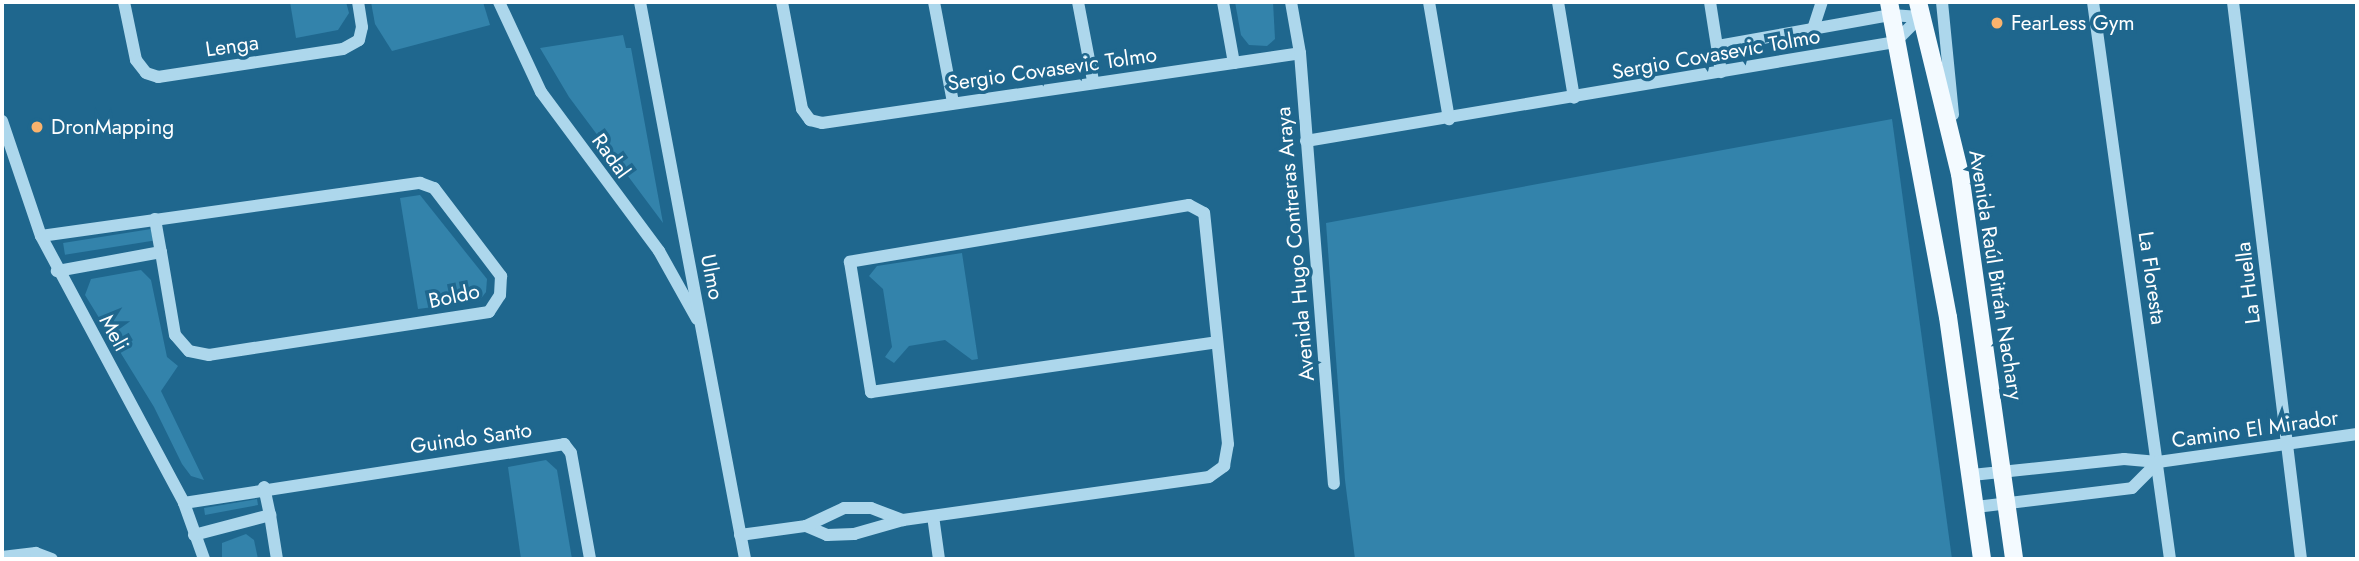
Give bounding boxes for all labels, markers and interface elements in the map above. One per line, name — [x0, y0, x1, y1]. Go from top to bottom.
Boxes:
place label: FearLess Gym — [2011, 10, 2135, 36]
marker: FearLess Gym — [1989, 15, 2005, 31]
street label: Sergio Covasevic Tolmo — [1610, 23, 1822, 85]
street label: Lenga — [204, 30, 260, 62]
street label: Sergio Covasevic Tolmo — [946, 42, 1158, 96]
street label: Avenida Hugo Contreras Araya — [1270, 106, 1320, 382]
place label: DronMapping — [51, 114, 174, 140]
marker: DronMapping — [29, 119, 45, 135]
street label: Radal — [586, 129, 636, 183]
street label: Avenida Raúl Bitrán Nachary — [1964, 148, 2028, 402]
street label: La Floresta — [2133, 230, 2171, 326]
street label: La Huella — [2230, 241, 2266, 325]
street label: Ulmo — [695, 252, 729, 302]
street label: Boldo — [426, 278, 482, 314]
street label: Meli — [94, 310, 134, 356]
street label: Camino El Mirador — [2170, 405, 2340, 453]
street label: Guindo Santo — [409, 417, 533, 459]

